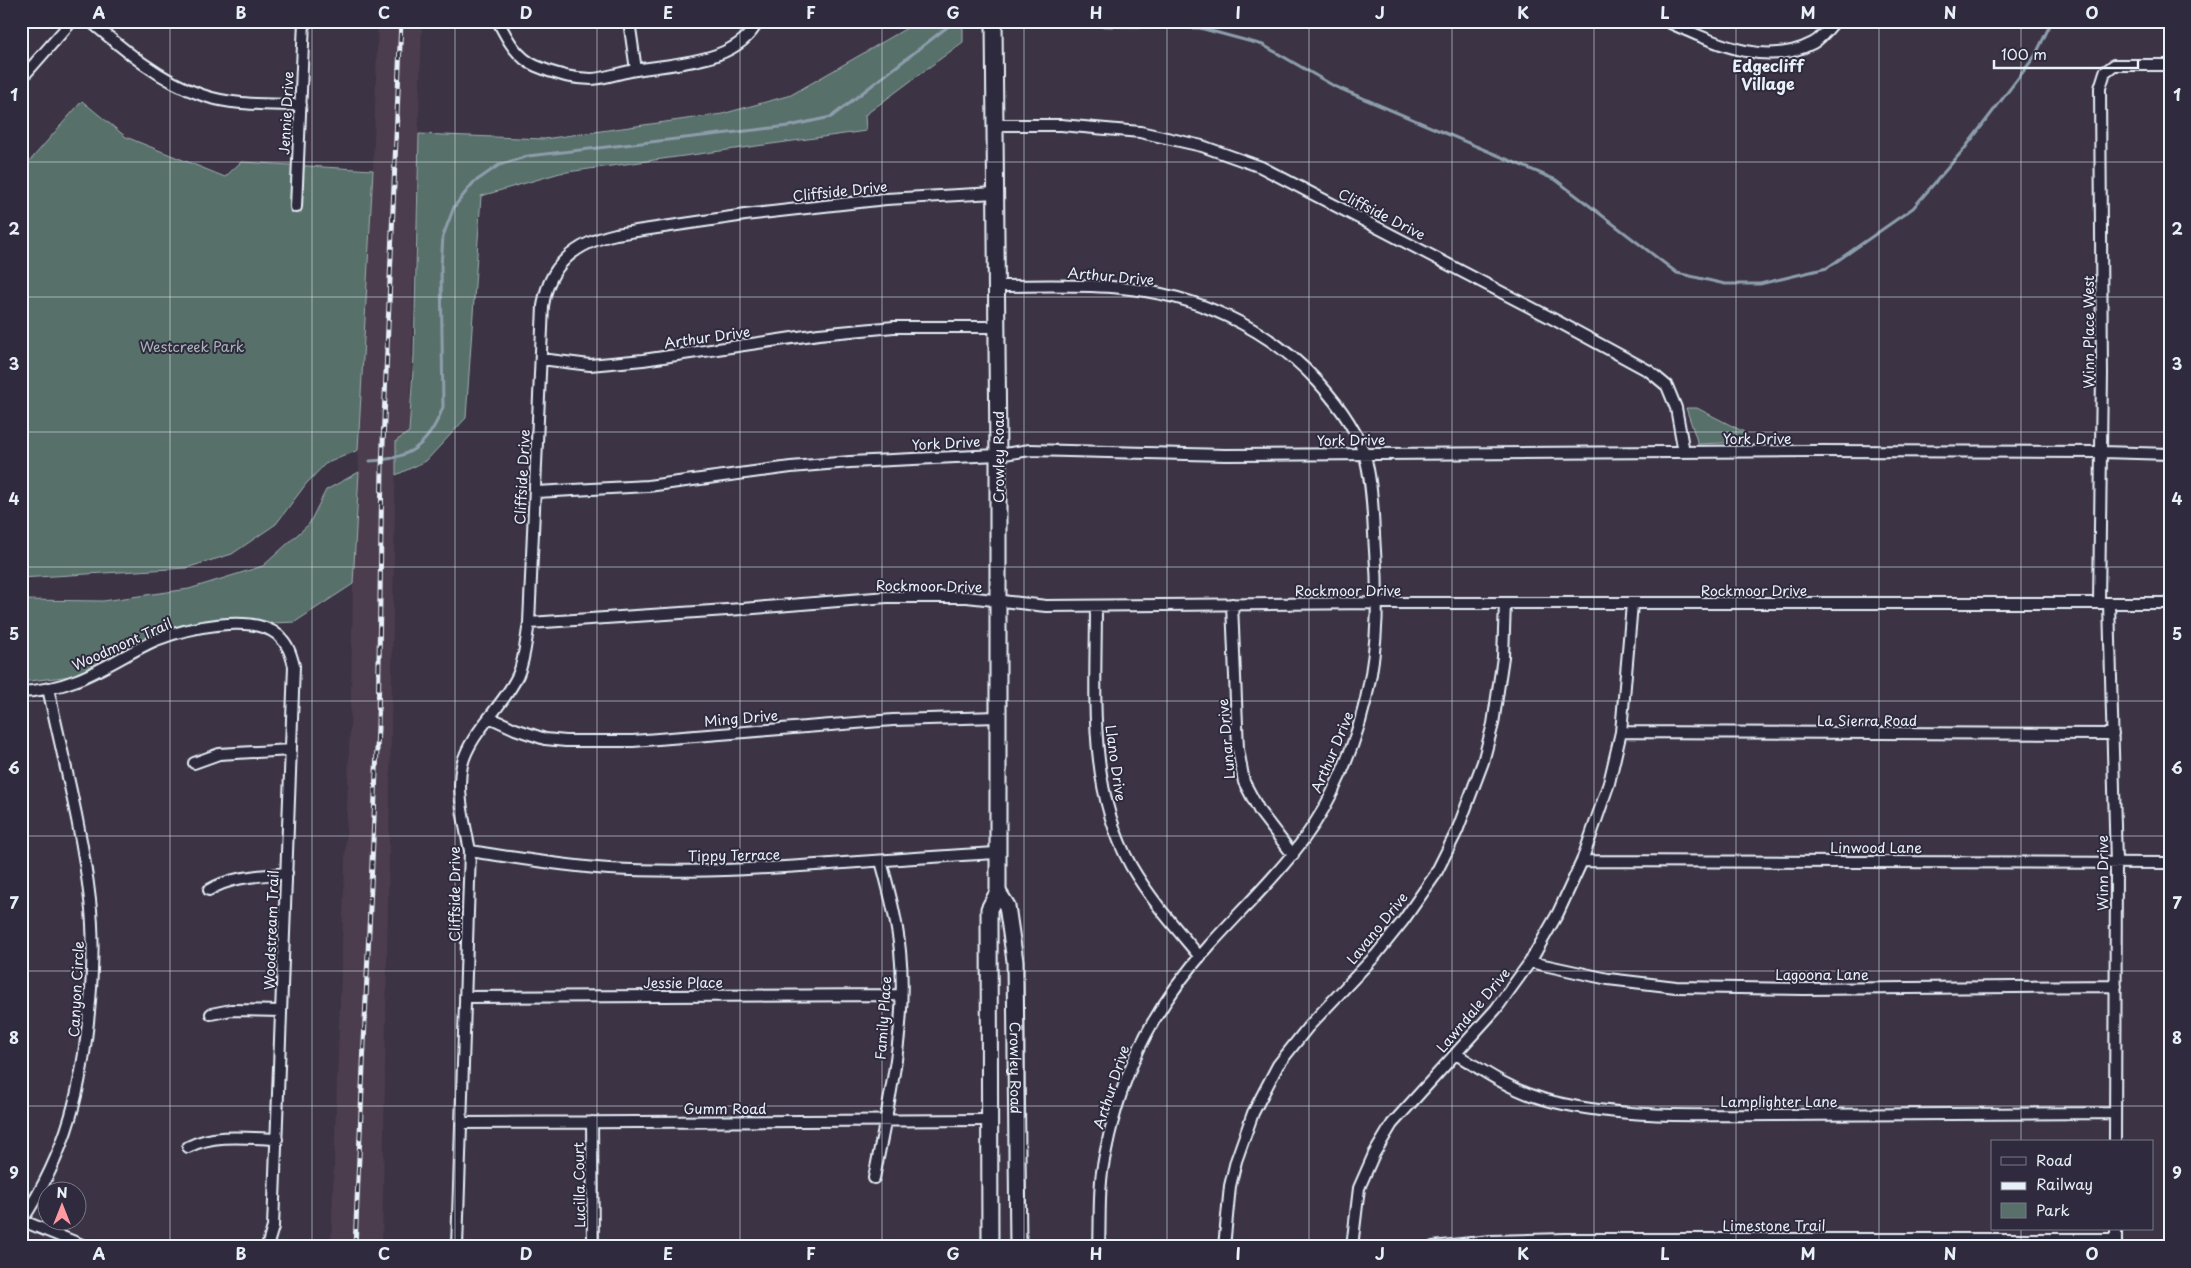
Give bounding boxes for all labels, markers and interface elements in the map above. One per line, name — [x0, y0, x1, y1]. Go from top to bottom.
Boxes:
text: A — [93, 0, 106, 24]
text: B — [236, 0, 247, 24]
text: C — [378, 0, 390, 24]
text: D — [520, 0, 532, 24]
text: E — [663, 0, 673, 24]
text: F — [806, 0, 816, 24]
text: G — [946, 0, 960, 24]
text: H — [1090, 0, 1102, 24]
text: I — [1235, 0, 1241, 24]
text: J — [1375, 0, 1385, 24]
text: K — [1517, 0, 1529, 24]
text: L — [1660, 0, 1670, 24]
text: M — [1800, 0, 1816, 24]
text: N — [1944, 0, 1956, 24]
text: O — [2086, 0, 2099, 24]
scale bar — [1994, 38, 2137, 70]
text: 100 m — [2001, 42, 2047, 65]
district label: Edgecliff Village — [1732, 53, 1805, 95]
street label: Jennie Drive — [273, 71, 299, 155]
text: 1 — [10, 82, 18, 106]
text: 1 — [2173, 82, 2181, 106]
street label: Cliffside Drive — [791, 176, 889, 206]
street label: Cliffside Drive — [1335, 183, 1429, 245]
text: 2 — [8, 216, 20, 240]
text: 2 — [2171, 216, 2183, 240]
street label: Arthur Drive — [1067, 262, 1155, 290]
street label: Winn Place West — [2078, 275, 2099, 389]
street label: Arthur Drive — [663, 321, 751, 353]
park label: Westcreek Park — [140, 336, 245, 357]
text: 3 — [9, 351, 19, 375]
text: 3 — [2172, 351, 2182, 375]
street label: Crowley Road — [988, 411, 1009, 503]
street label: York Drive — [1723, 428, 1791, 449]
street label: Cliffside Drive — [509, 429, 535, 525]
street label: York Drive — [1316, 429, 1386, 451]
street label: York Drive — [911, 431, 981, 455]
text: 4 — [9, 486, 20, 510]
text: 4 — [2172, 486, 2183, 510]
street label: Rockmoor Drive — [876, 575, 982, 597]
street label: Rockmoor Drive — [1295, 580, 1401, 601]
street label: Rockmoor Drive — [1701, 580, 1807, 601]
street label: Woodmont Trail — [69, 613, 175, 675]
text: 5 — [9, 621, 19, 645]
text: 5 — [2172, 621, 2182, 645]
street label: Lunar Drive — [1212, 697, 1240, 780]
street label: Ming Drive — [703, 704, 779, 732]
street label: Arthur Drive — [1305, 708, 1359, 796]
street label: La Sierra Road — [1817, 710, 1917, 731]
street label: Llano Drive — [1100, 724, 1132, 802]
text: 6 — [8, 755, 20, 779]
text: 6 — [2171, 755, 2183, 779]
street label: Winn Drive — [2092, 835, 2113, 911]
street label: Linwood Lane — [1830, 837, 1922, 858]
street label: Tippy Terrace — [688, 844, 780, 866]
street label: Cliffside Drive — [444, 846, 465, 942]
street label: Woodstream Trail — [258, 870, 284, 990]
street label: Lavano Drive — [1341, 887, 1413, 969]
text: 7 — [9, 890, 19, 914]
text: 7 — [2172, 890, 2182, 914]
street label: Canyon Circle — [63, 940, 89, 1038]
street label: Lawndale Drive — [1431, 963, 1515, 1057]
street label: Lagoona Lane — [1775, 964, 1869, 985]
street label: Jessie Place — [643, 972, 723, 993]
street label: Family Place — [870, 975, 896, 1061]
street label: Crowley Road — [1005, 1022, 1027, 1114]
text: 8 — [9, 1025, 19, 1049]
text: 8 — [2172, 1025, 2182, 1049]
street label: Arthur Drive — [1088, 1042, 1134, 1132]
street label: Lamplighter Lane — [1720, 1091, 1838, 1112]
street label: Gumm Road — [684, 1098, 766, 1119]
legend — [1991, 1140, 2154, 1230]
street label: Lucilla Court — [568, 1142, 590, 1228]
text: Road — [2036, 1148, 2072, 1171]
text: 9 — [9, 1160, 19, 1184]
text: 9 — [2172, 1160, 2182, 1184]
text: Railway — [2036, 1172, 2093, 1195]
north arrow — [38, 1180, 88, 1230]
text: N — [56, 1182, 68, 1203]
text: Park — [2036, 1198, 2070, 1221]
street label: Limestone Trail — [1722, 1215, 1826, 1236]
text: A — [93, 1241, 106, 1265]
text: B — [236, 1241, 247, 1265]
text: C — [378, 1241, 390, 1265]
text: D — [520, 1241, 532, 1265]
text: E — [663, 1241, 673, 1265]
text: F — [806, 1241, 816, 1265]
text: G — [946, 1241, 960, 1265]
text: H — [1090, 1241, 1102, 1265]
text: I — [1235, 1241, 1241, 1265]
text: J — [1375, 1241, 1385, 1265]
text: K — [1517, 1241, 1529, 1265]
text: L — [1660, 1241, 1670, 1265]
text: M — [1800, 1241, 1816, 1265]
text: N — [1944, 1241, 1956, 1265]
text: O — [2086, 1241, 2099, 1265]

